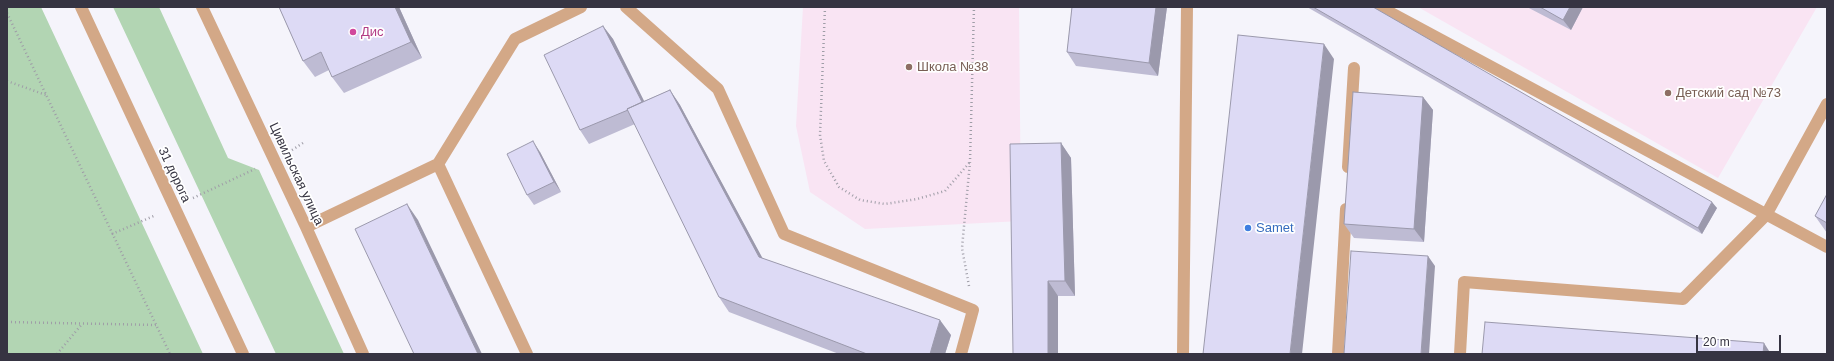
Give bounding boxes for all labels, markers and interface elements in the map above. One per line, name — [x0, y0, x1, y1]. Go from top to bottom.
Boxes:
place label: Дис — [361, 24, 384, 40]
marker: Дис — [348, 27, 358, 37]
place label: Школа №38 — [917, 59, 989, 75]
marker: Школа №38 — [904, 62, 914, 72]
place label: Детский сад №73 — [1676, 85, 1781, 101]
marker: Детский сад №73 — [1663, 88, 1673, 98]
street label: Цивильская улица — [265, 120, 327, 228]
street label: 31 дорога — [154, 145, 194, 205]
place label: Samet — [1256, 220, 1294, 236]
marker: Samet — [1243, 223, 1253, 233]
scale bar — [1698, 327, 1783, 353]
text: 20 m — [1703, 335, 1730, 349]

